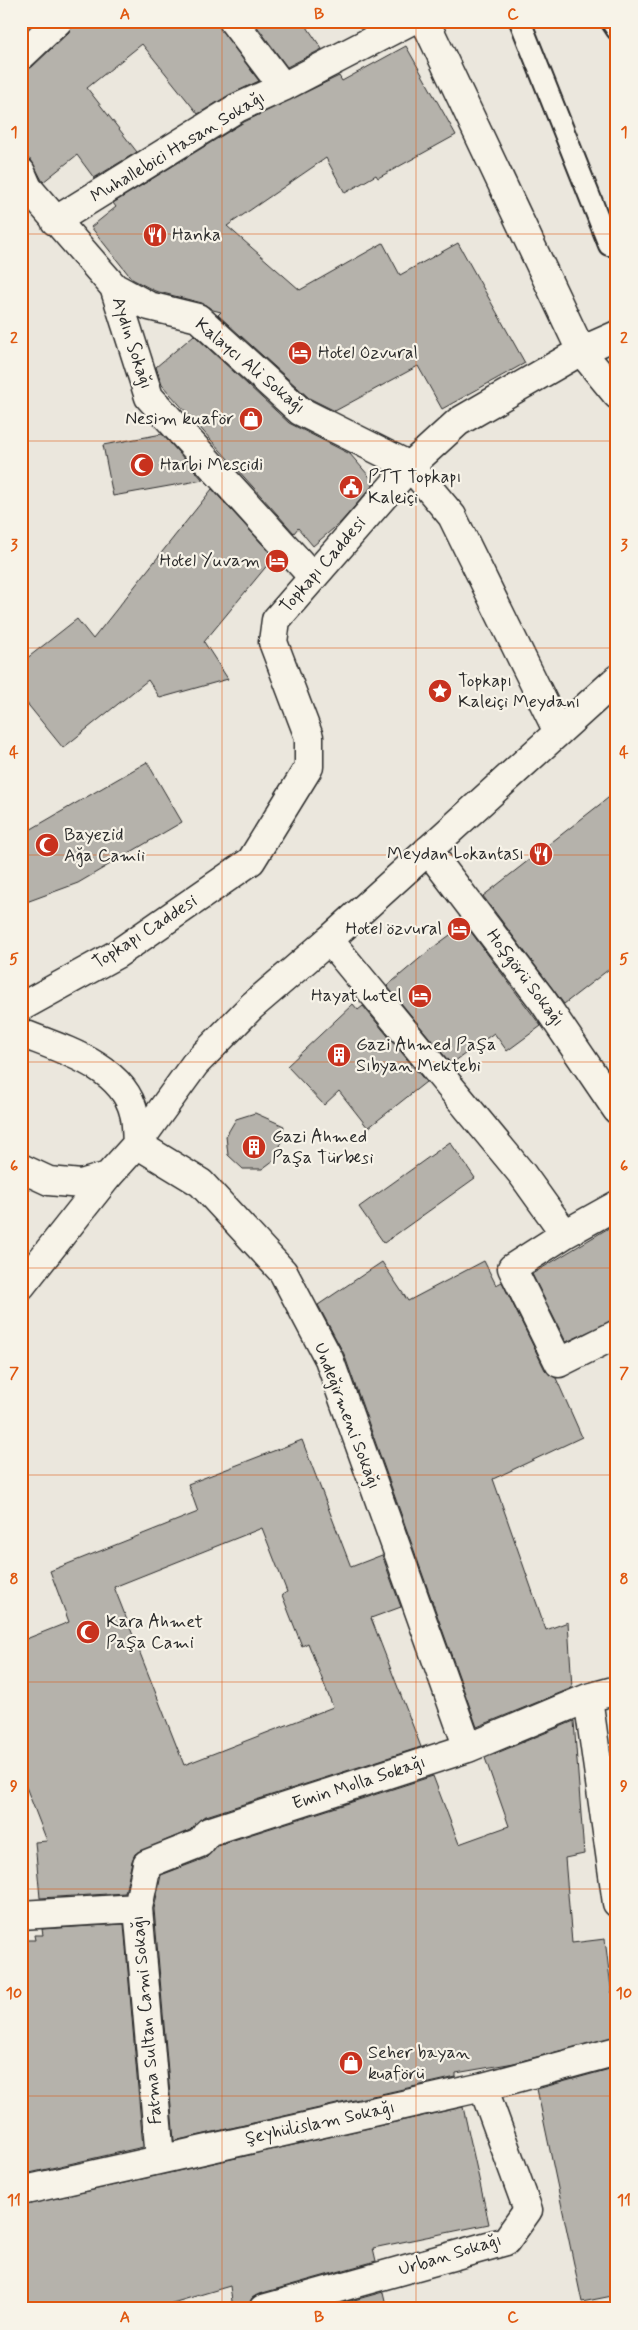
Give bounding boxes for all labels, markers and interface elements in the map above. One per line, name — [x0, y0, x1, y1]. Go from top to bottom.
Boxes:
text: A — [120, 4, 130, 25]
text: B — [314, 4, 324, 25]
text: C — [507, 4, 519, 25]
street label: Muhallebici Hasan Sokağı — [86, 85, 270, 209]
text: 1 — [10, 122, 18, 143]
text: 1 — [620, 122, 628, 143]
restaurant icon: Hanka — [142, 222, 168, 248]
place label: Hanka — [172, 223, 221, 247]
street label: Aydın Sokağı — [106, 294, 158, 392]
street label: Kalaycı Ali Sokağı — [190, 313, 310, 419]
text: 2 — [10, 328, 18, 349]
text: 2 — [620, 328, 628, 349]
hotel icon: Hotel Ozvural — [287, 340, 313, 366]
place label: Hotel Ozvural — [318, 341, 418, 365]
shop icon: Nesim kuaför — [238, 406, 264, 432]
place label: Nesim kuaför — [125, 407, 234, 431]
mosque icon: Harbi Mescidi — [129, 452, 155, 478]
place label: Harbi Mescidi — [160, 453, 263, 477]
place label: PTT Topkapı Kaleiçi — [368, 465, 461, 510]
public building icon: PTT Topkapı Kaleiçi — [338, 474, 364, 500]
street label: Topkapı Caddesi — [275, 512, 371, 618]
text: 3 — [10, 535, 18, 556]
text: 3 — [620, 535, 628, 556]
hotel icon: Hotel Yuvam — [264, 548, 290, 574]
place label: Hotel Yuvam — [159, 549, 260, 573]
place label: Topkapı Kaleiçi Meydanı — [458, 669, 580, 714]
place icon: Topkapı Kaleiçi Meydanı — [427, 678, 453, 704]
text: 4 — [9, 742, 19, 763]
text: 4 — [619, 742, 629, 763]
place label: Bayezid Ağa Camii — [64, 823, 145, 868]
mosque icon: Bayezid Ağa Camii — [34, 832, 60, 858]
restaurant icon: Meydan Lokantası — [528, 841, 554, 867]
place label: Meydan Lokantası — [387, 842, 524, 866]
street label: Topkapı Caddesi — [88, 889, 202, 975]
hotel icon: Hotel özvural — [446, 916, 472, 942]
place label: Hotel özvural — [345, 917, 442, 941]
street label: Hoşgörü Sokağı — [480, 924, 570, 1032]
text: 5 — [9, 949, 19, 970]
text: 5 — [619, 949, 629, 970]
hotel icon: Hayat hotel — [407, 983, 433, 1009]
place label: Hayat hotel — [311, 984, 402, 1008]
place label: Gazi Ahmed Paşa Sıbyan Mektebi — [356, 1033, 496, 1078]
building icon: Gazi Ahmed Paşa Sıbyan Mektebi — [326, 1042, 352, 1068]
place label: Gazi Ahmed Paşa Türbesi — [272, 1125, 374, 1170]
building icon: Gazi Ahmed Paşa Türbesi — [241, 1134, 267, 1160]
text: 6 — [10, 1156, 18, 1177]
text: 6 — [620, 1156, 628, 1177]
street label: Undeğirmeni Sokağı — [308, 1339, 386, 1493]
text: 7 — [9, 1363, 19, 1384]
text: 7 — [619, 1363, 629, 1384]
text: 8 — [9, 1569, 19, 1590]
text: 8 — [619, 1569, 629, 1590]
place label: Kara Ahmet Paşa Cami — [106, 1610, 203, 1655]
mosque icon: Kara Ahmet Paşa Cami — [75, 1619, 101, 1645]
street label: Emin Molla Sokağı — [289, 1750, 429, 1816]
text: 9 — [10, 1776, 18, 1797]
text: 9 — [620, 1776, 628, 1797]
street label: Fatma Sultan Cami Sokağı — [126, 1914, 168, 2126]
text: 10 — [6, 1983, 22, 2004]
text: 10 — [616, 1983, 632, 2004]
place label: Seher bayan kuaförü — [368, 2041, 470, 2086]
shop icon: Seher bayan kuaförü — [338, 2050, 364, 2076]
street label: Şeyhülislam Sokağı — [243, 2095, 397, 2151]
text: 11 — [7, 2190, 21, 2211]
text: 11 — [617, 2190, 631, 2211]
street label: Urban Sokağı — [395, 2228, 505, 2282]
text: A — [120, 2307, 130, 2328]
text: B — [314, 2307, 324, 2328]
text: C — [507, 2307, 519, 2328]

